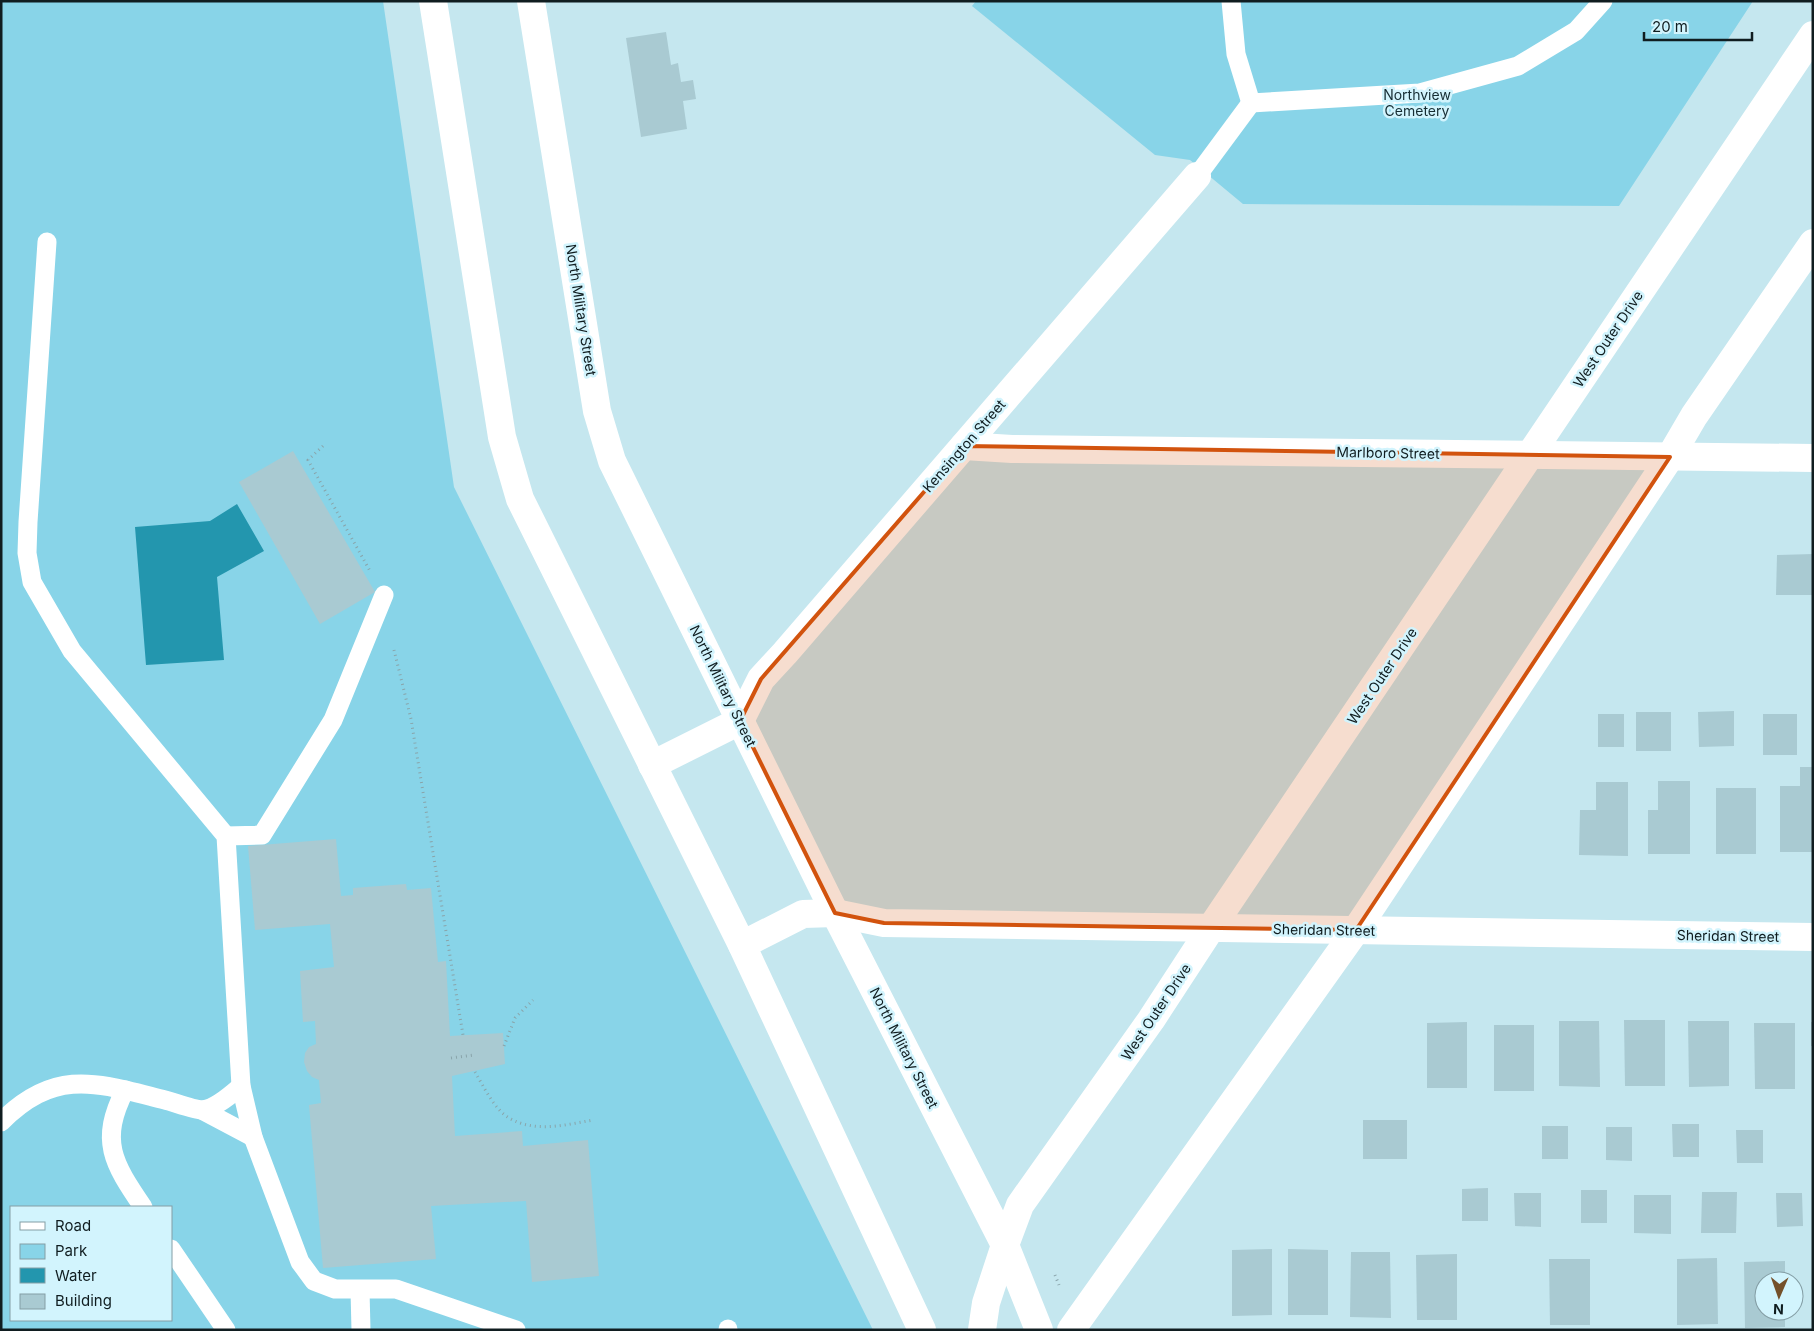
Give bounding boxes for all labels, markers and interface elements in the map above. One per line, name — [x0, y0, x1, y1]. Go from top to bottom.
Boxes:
scale bar — [1644, 10, 1752, 42]
text: 20 m — [1652, 17, 1688, 36]
park label: Northview Cemetery — [1383, 86, 1451, 119]
street label: North Military Street — [563, 243, 600, 378]
street label: West Outer Drive — [1569, 287, 1646, 390]
street label: Kensington Street — [919, 395, 1009, 496]
street label: Marlboro Street — [1336, 443, 1440, 462]
street label: North Military Street — [687, 622, 761, 750]
street label: West Outer Drive — [1343, 624, 1420, 727]
street label: Sheridan Street — [1273, 920, 1376, 939]
street label: Sheridan Street — [1677, 926, 1780, 945]
street label: West Outer Drive — [1117, 960, 1194, 1063]
street label: North Military Street — [867, 985, 942, 1111]
legend — [10, 1206, 172, 1321]
text: Road — [55, 1216, 91, 1235]
text: Park — [55, 1241, 88, 1260]
text: Water — [55, 1266, 97, 1285]
north arrow — [1754, 1271, 1804, 1321]
text: Building — [55, 1291, 112, 1310]
text: N — [1773, 1301, 1784, 1318]

